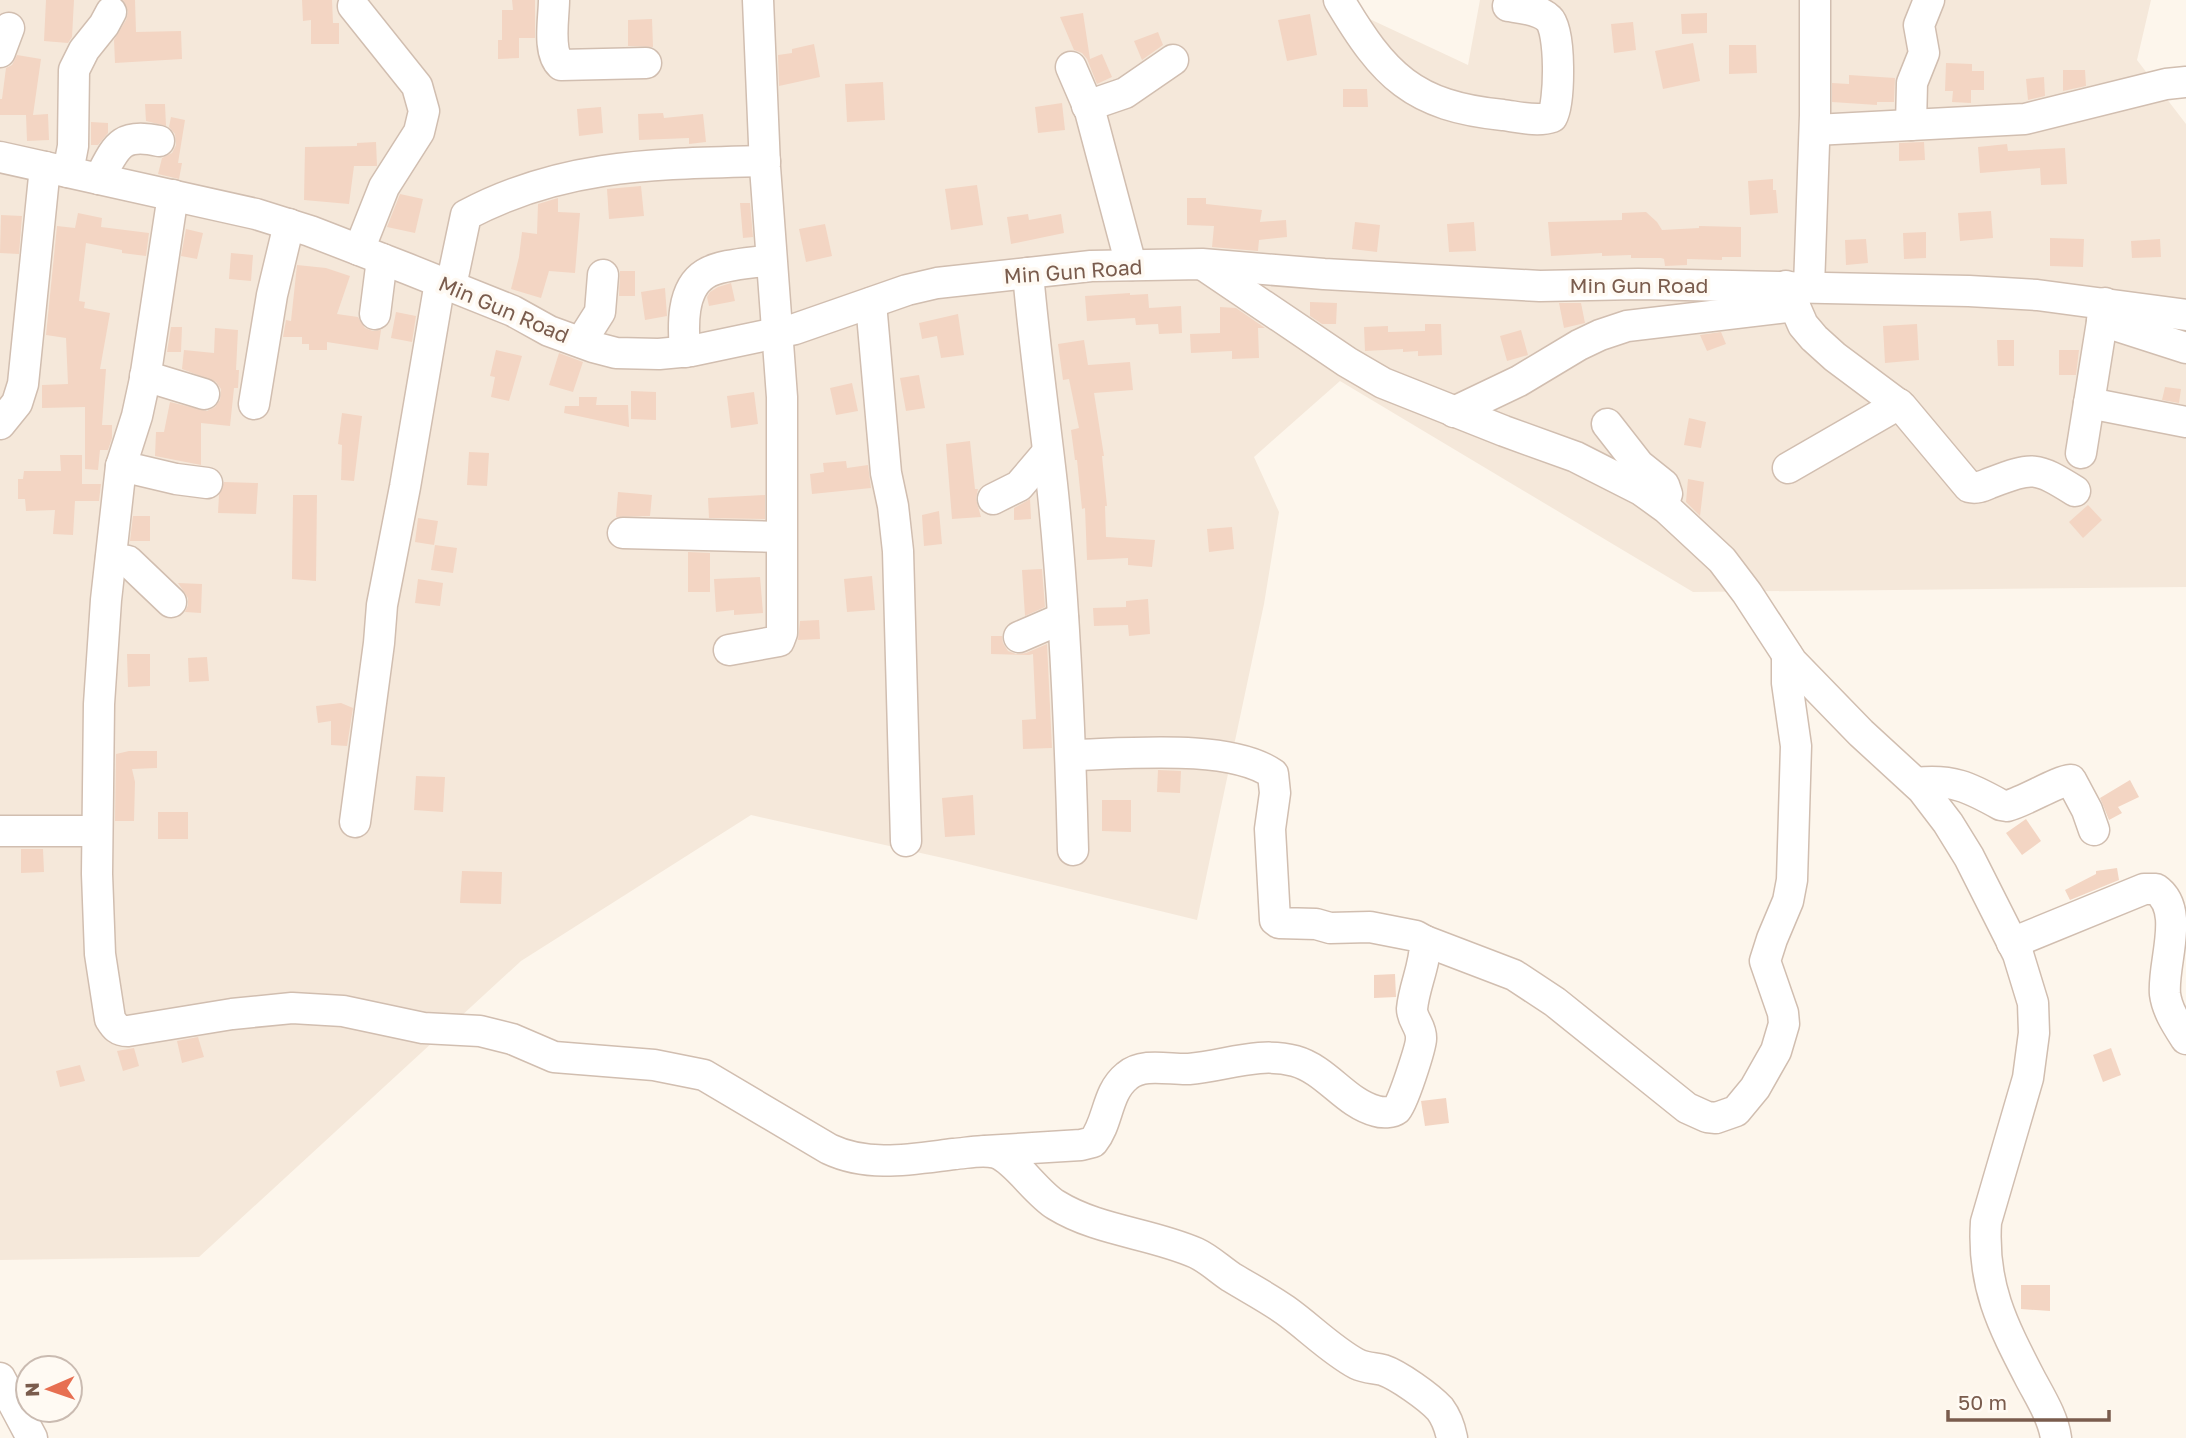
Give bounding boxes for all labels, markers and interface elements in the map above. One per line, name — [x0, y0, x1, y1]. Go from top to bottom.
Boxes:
street label: Min Gun Road — [1003, 253, 1143, 289]
street label: Min Gun Road — [435, 270, 573, 348]
street label: Min Gun Road — [1570, 272, 1708, 298]
north arrow — [14, 1354, 84, 1424]
scale bar — [1948, 1378, 2109, 1422]
text: N — [20, 1382, 43, 1397]
text: 50 m — [1958, 1389, 2007, 1415]

